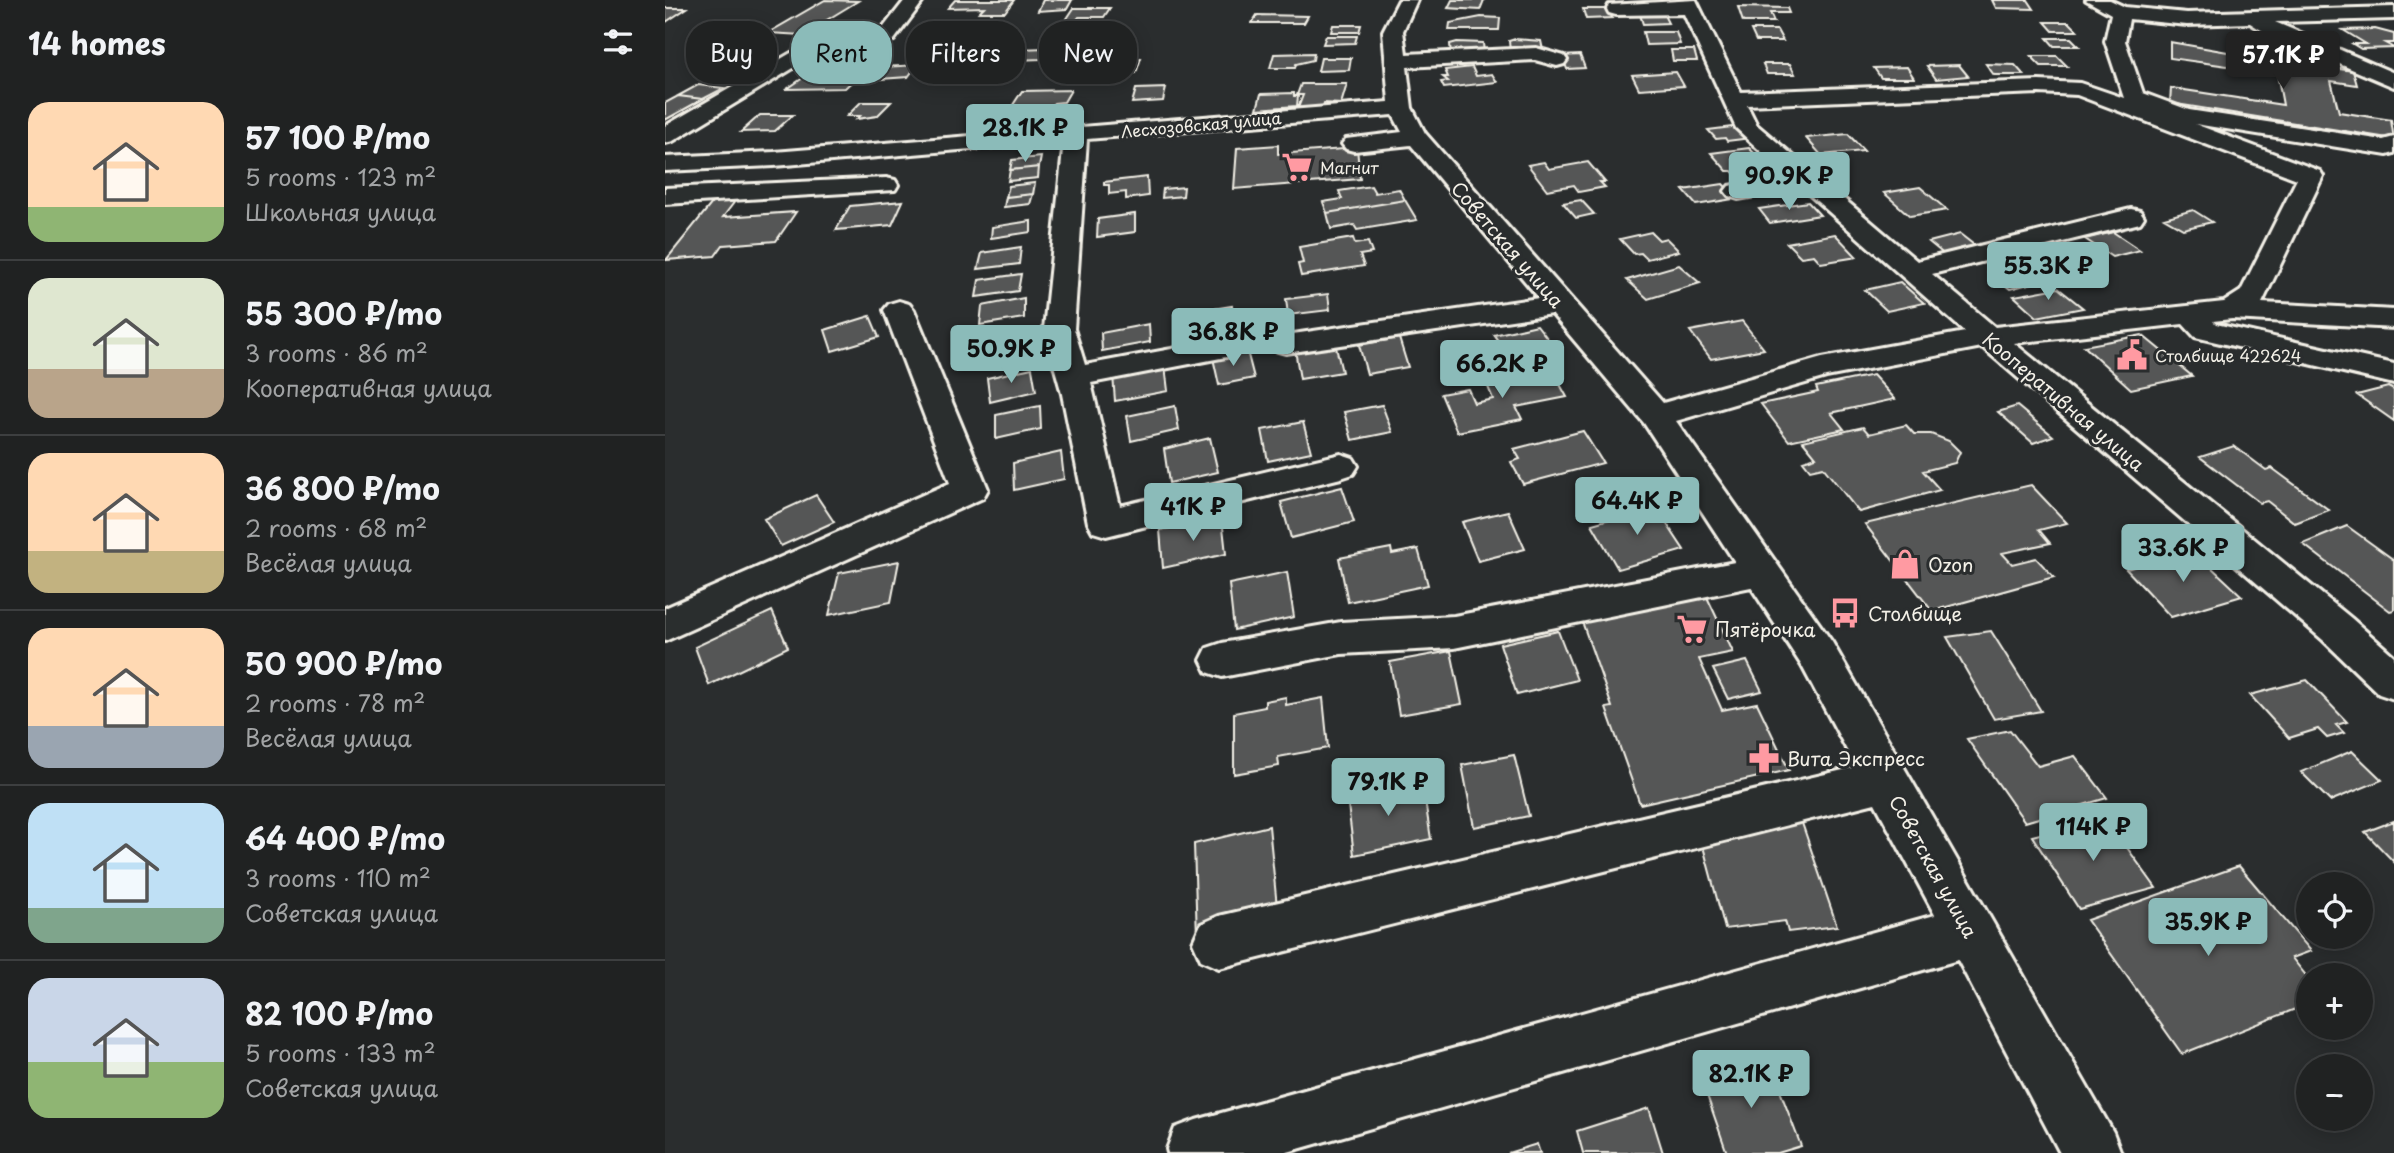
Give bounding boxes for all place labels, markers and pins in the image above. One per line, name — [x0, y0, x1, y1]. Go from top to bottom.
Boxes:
pin: 57.1K ₽ — [2218, 32, 2348, 91]
pin: 28.1K ₽ — [960, 104, 1090, 164]
supermarket icon: Магнит — [1280, 150, 1314, 184]
pin: 90.9K ₽ — [1724, 152, 1854, 212]
place label: Магнит — [1320, 155, 1380, 179]
pin: 55.3K ₽ — [1983, 243, 2113, 302]
pin: 36.8K ₽ — [1168, 308, 1298, 368]
pin: 50.9K ₽ — [946, 326, 1076, 385]
public building icon: Столбище 422624 — [2115, 338, 2149, 372]
pin: 66.2K ₽ — [1437, 340, 1567, 400]
place label: Столбище 422624 — [2155, 343, 2301, 367]
pin: 64.4K ₽ — [1572, 477, 1702, 537]
pin: 41K ₽ — [1144, 484, 1242, 543]
pin: 33.6K ₽ — [2118, 524, 2248, 584]
shop icon: Ozon — [1888, 547, 1922, 581]
place label: Ozon — [1928, 550, 1973, 578]
bus stop icon: Столбище — [1828, 596, 1862, 630]
place label: Столбище — [1868, 599, 1962, 627]
supermarket icon: Пятёрочка — [1675, 612, 1709, 646]
place label: Пятёрочка — [1715, 615, 1816, 643]
pharmacy icon: Вита Экспресс — [1747, 741, 1781, 775]
place label: Вита Экспресс — [1787, 744, 1925, 772]
pin: 79.1K ₽ — [1323, 758, 1453, 818]
pin: 114K ₽ — [2036, 804, 2150, 863]
pin: 35.9K ₽ — [2143, 898, 2273, 958]
pin: 82.1K ₽ — [1686, 1050, 1816, 1110]

